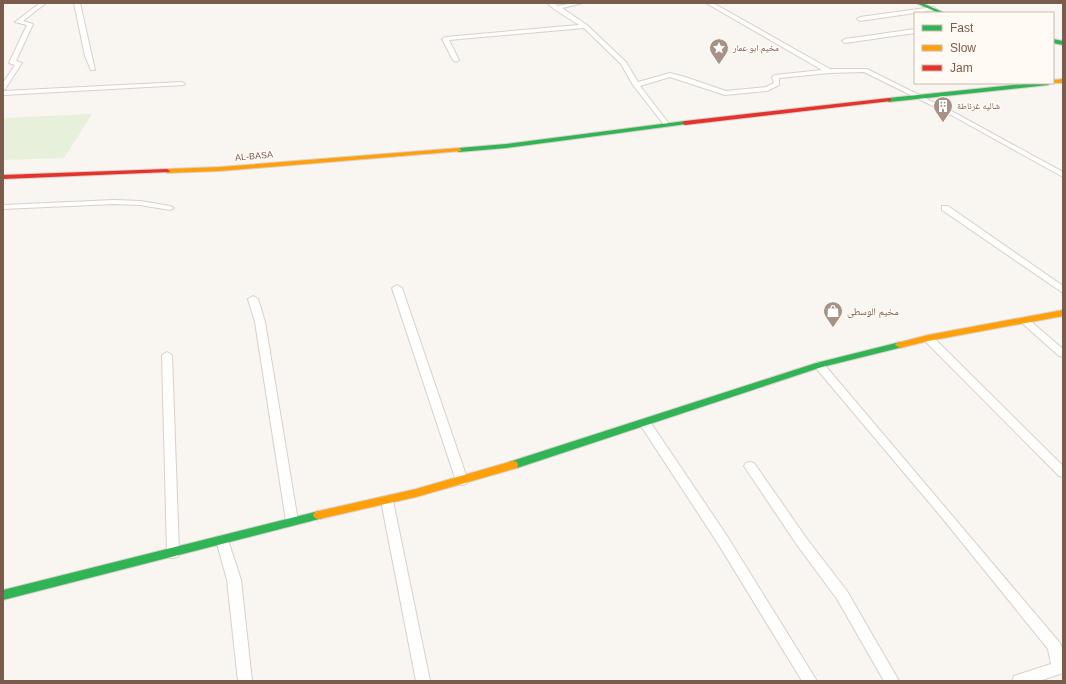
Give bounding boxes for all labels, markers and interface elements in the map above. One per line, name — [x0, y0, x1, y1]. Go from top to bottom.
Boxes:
legend — [914, 12, 1054, 84]
text: Fast — [950, 21, 974, 35]
place icon: مخيم ابو عمار — [708, 37, 730, 65]
text: Slow — [950, 41, 976, 55]
place label: مخيم ابو عمار — [732, 43, 779, 54]
text: Jam — [950, 61, 973, 75]
building icon: شاليه غرناطة — [932, 95, 954, 123]
place label: شاليه غرناطة — [957, 101, 1000, 111]
street label: AL-BASA — [235, 149, 273, 163]
shop icon: مخيم الوسطى — [822, 300, 844, 328]
place label: مخيم الوسطى — [847, 306, 899, 319]

